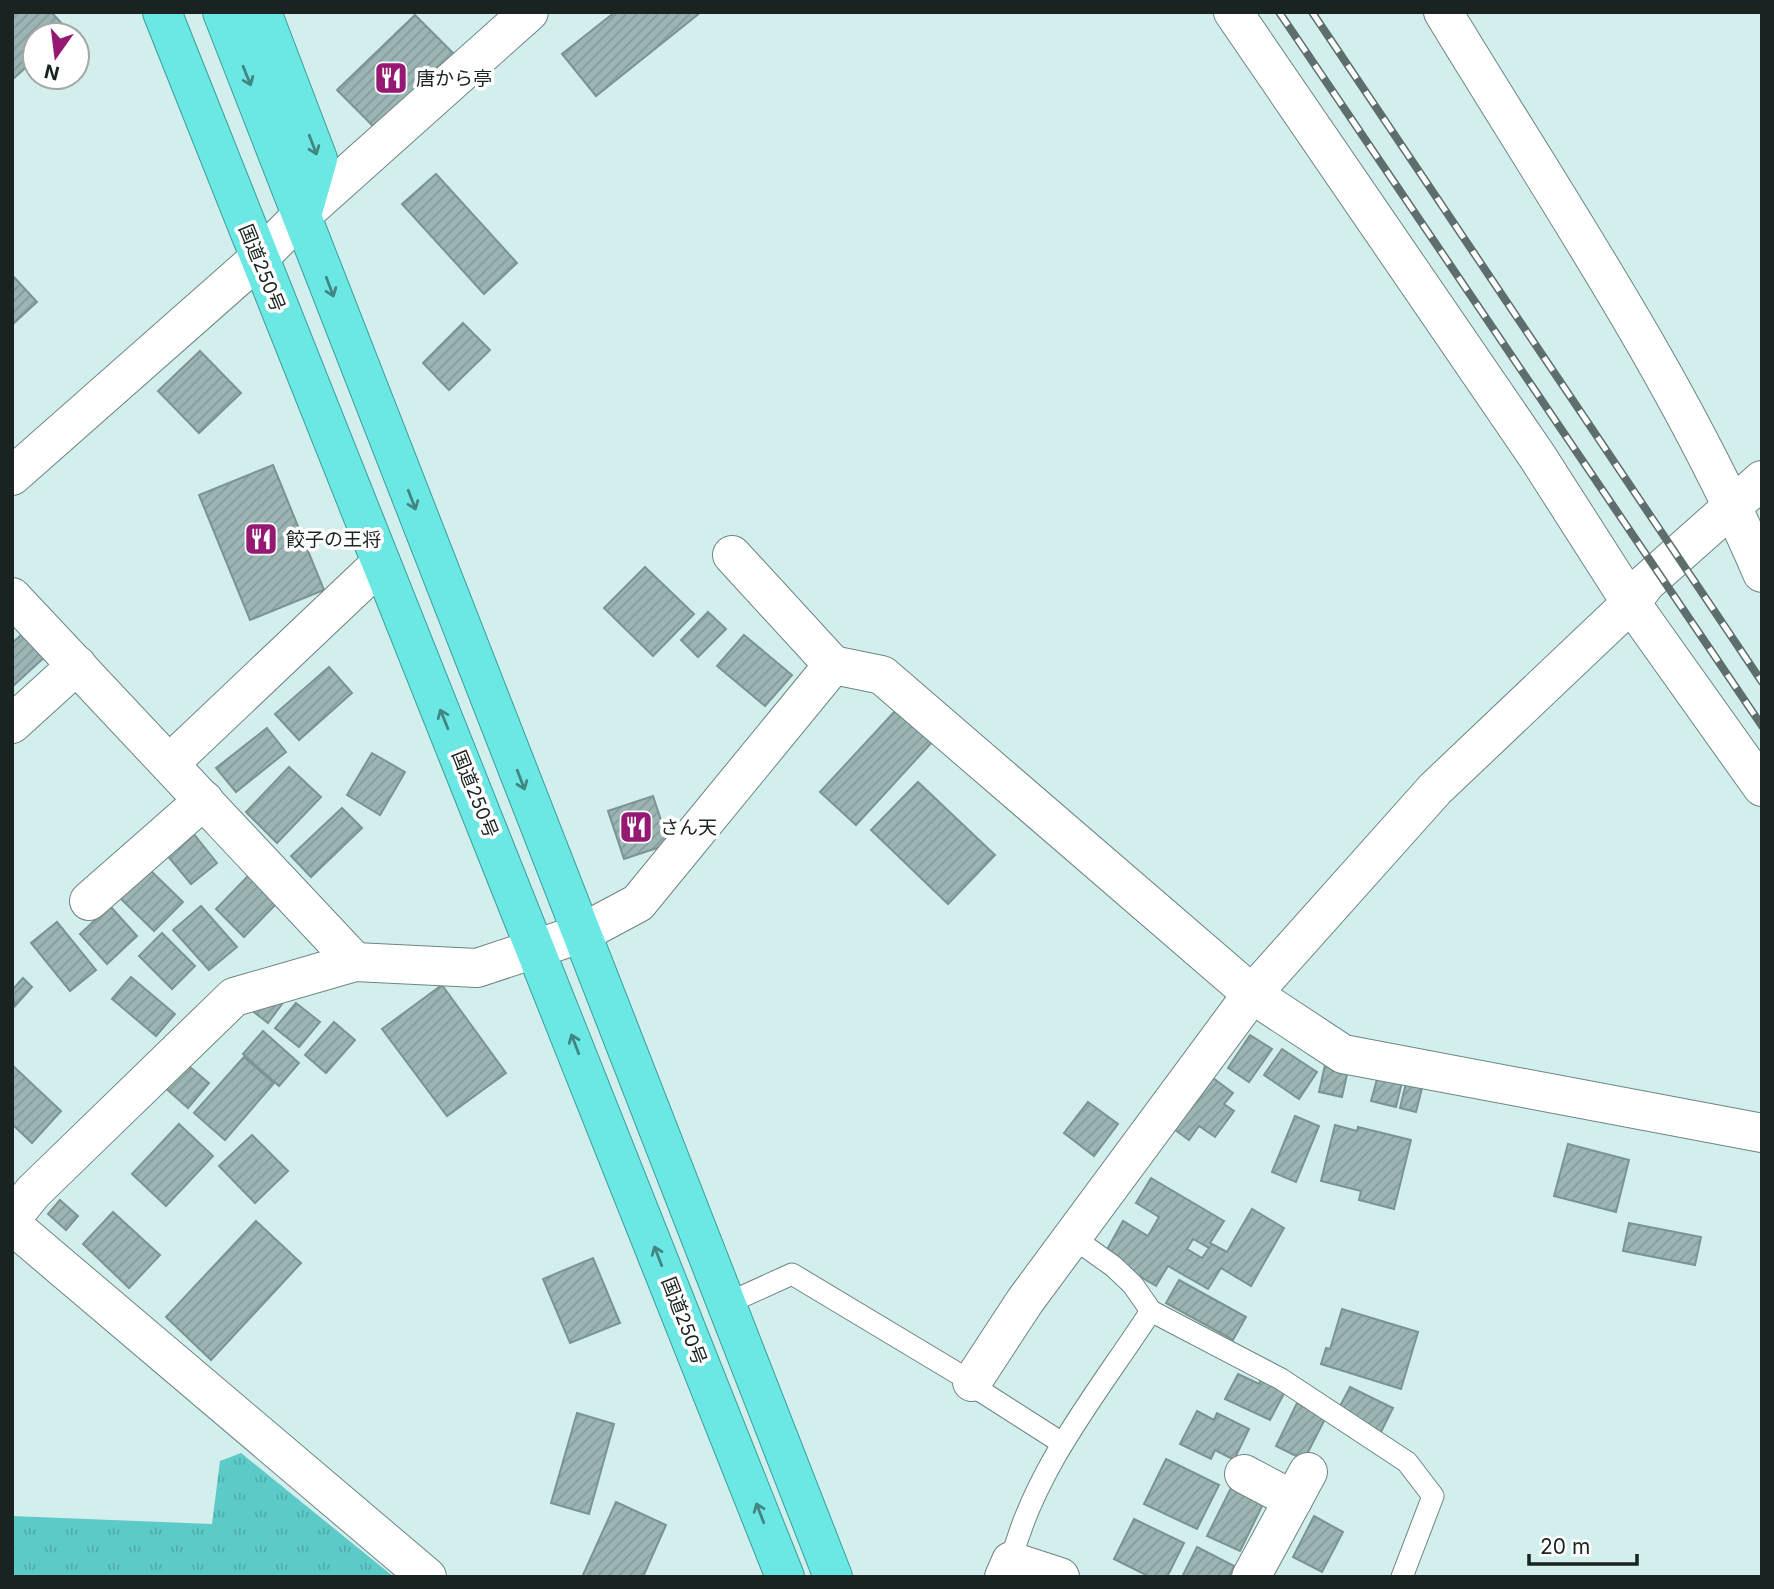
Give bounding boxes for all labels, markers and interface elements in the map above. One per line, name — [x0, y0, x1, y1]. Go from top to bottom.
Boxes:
north arrow — [21, 21, 91, 91]
text: N — [42, 59, 62, 85]
restaurant icon: 唐から亭 — [372, 59, 410, 97]
one-way arrow — [241, 64, 254, 86]
place label: 唐から亭 — [416, 67, 492, 90]
one-way arrow — [307, 133, 320, 155]
street label: 国道250号 — [234, 221, 290, 315]
one-way arrow — [325, 276, 337, 298]
one-way arrow — [407, 488, 419, 510]
restaurant icon: 餃子の王将 — [242, 520, 280, 558]
place label: 餃子の王将 — [286, 528, 381, 551]
one-way arrow — [437, 709, 450, 731]
street label: 国道250号 — [447, 747, 503, 841]
one-way arrow — [515, 769, 528, 791]
restaurant icon: さん天 — [617, 808, 655, 846]
place label: さん天 — [660, 816, 717, 839]
one-way arrow — [567, 1034, 580, 1056]
one-way arrow — [651, 1246, 664, 1267]
street label: 国道250号 — [657, 1274, 711, 1368]
one-way arrow — [752, 1503, 765, 1525]
scale bar — [1529, 1522, 1638, 1566]
text: 20 m — [1540, 1534, 1590, 1559]

